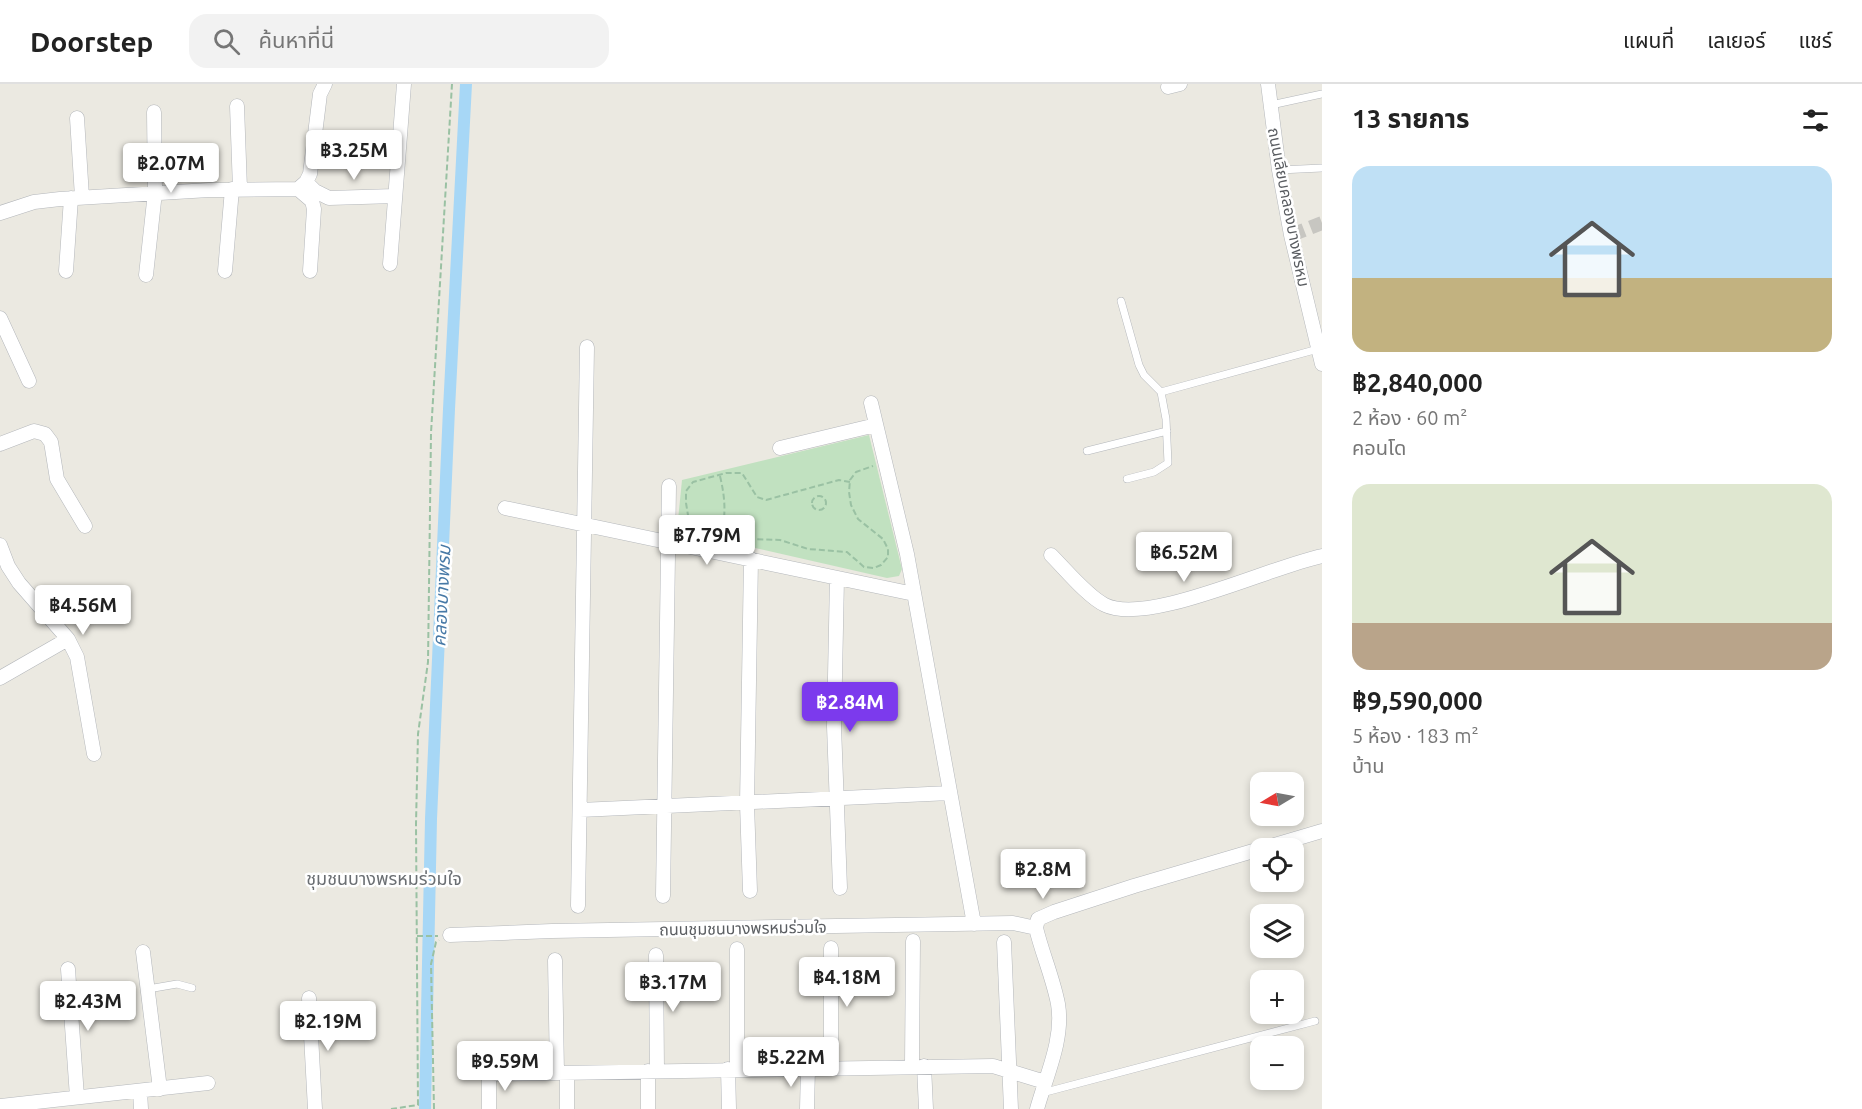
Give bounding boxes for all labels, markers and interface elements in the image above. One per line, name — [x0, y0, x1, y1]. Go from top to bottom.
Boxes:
search box — [189, 14, 609, 68]
icon: search — [210, 25, 243, 58]
text: Doorstep — [30, 26, 153, 57]
text: ค้นหาที่นี่ — [258, 27, 334, 52]
text: แผนที่ — [1623, 28, 1674, 52]
text: เลเยอร์ — [1707, 28, 1766, 52]
text: แชร์ — [1799, 28, 1832, 52]
text: 13 รายการ — [1352, 104, 1469, 133]
icon: filters — [1799, 104, 1832, 137]
street label: ถนนเลียบคลองบางพรหม — [1265, 126, 1313, 288]
pin: ฿3.25M — [305, 130, 403, 181]
text: ฿3.25M — [320, 138, 388, 161]
pin: ฿2.07M — [122, 143, 220, 194]
text: ฿2.07M — [137, 151, 205, 174]
icon: home — [1538, 205, 1646, 313]
text: ฿2,840,000 — [1352, 368, 1483, 397]
text: 2 ห้อง · 60 m² — [1352, 406, 1467, 429]
text: คอนโด — [1352, 436, 1406, 459]
pin: ฿7.79M — [658, 515, 756, 566]
text: ฿7.79M — [673, 523, 741, 546]
icon: home — [1538, 523, 1646, 631]
pin: ฿6.52M — [1135, 532, 1233, 583]
text: ฿6.52M — [1150, 540, 1218, 563]
water label: คลองบางพรม — [428, 543, 454, 647]
pin: ฿4.56M — [34, 585, 132, 636]
text: ฿4.56M — [49, 593, 117, 616]
pin: ฿2.84M — [801, 682, 899, 733]
text: ฿9,590,000 — [1352, 686, 1483, 715]
text: ฿2.84M — [816, 690, 884, 713]
text: 5 ห้อง · 183 m² — [1352, 724, 1479, 747]
text: บ้าน — [1352, 754, 1384, 777]
north arrow — [1250, 772, 1304, 826]
map controls — [1250, 772, 1304, 1090]
button: locate — [1250, 838, 1304, 892]
pin: ฿2.8M — [1001, 849, 1085, 900]
text: ฿2.8M — [1015, 857, 1071, 880]
district label: ชุมชนบางพรหมร่วมใจ — [306, 868, 462, 890]
button: layers — [1250, 904, 1304, 958]
street label: ถนนชุมชนบางพรหมร่วมใจ — [659, 918, 827, 939]
pin: ฿4.18M — [798, 957, 896, 1008]
pin: ฿3.17M — [624, 962, 722, 1013]
text: ฿4.18M — [813, 965, 881, 988]
text: ฿3.17M — [639, 970, 707, 993]
button: + — [1250, 970, 1304, 1024]
pin: ฿2.43M — [39, 981, 137, 1032]
text: ฿2.43M — [54, 989, 122, 1012]
pin: ฿2.19M — [279, 1001, 377, 1052]
text: ฿2.19M — [294, 1009, 362, 1032]
button: − — [1250, 1036, 1304, 1090]
pin: ฿5.22M — [742, 1037, 840, 1088]
pin: ฿9.59M — [456, 1041, 554, 1092]
text: ฿5.22M — [757, 1045, 825, 1068]
text: ฿9.59M — [471, 1049, 539, 1072]

